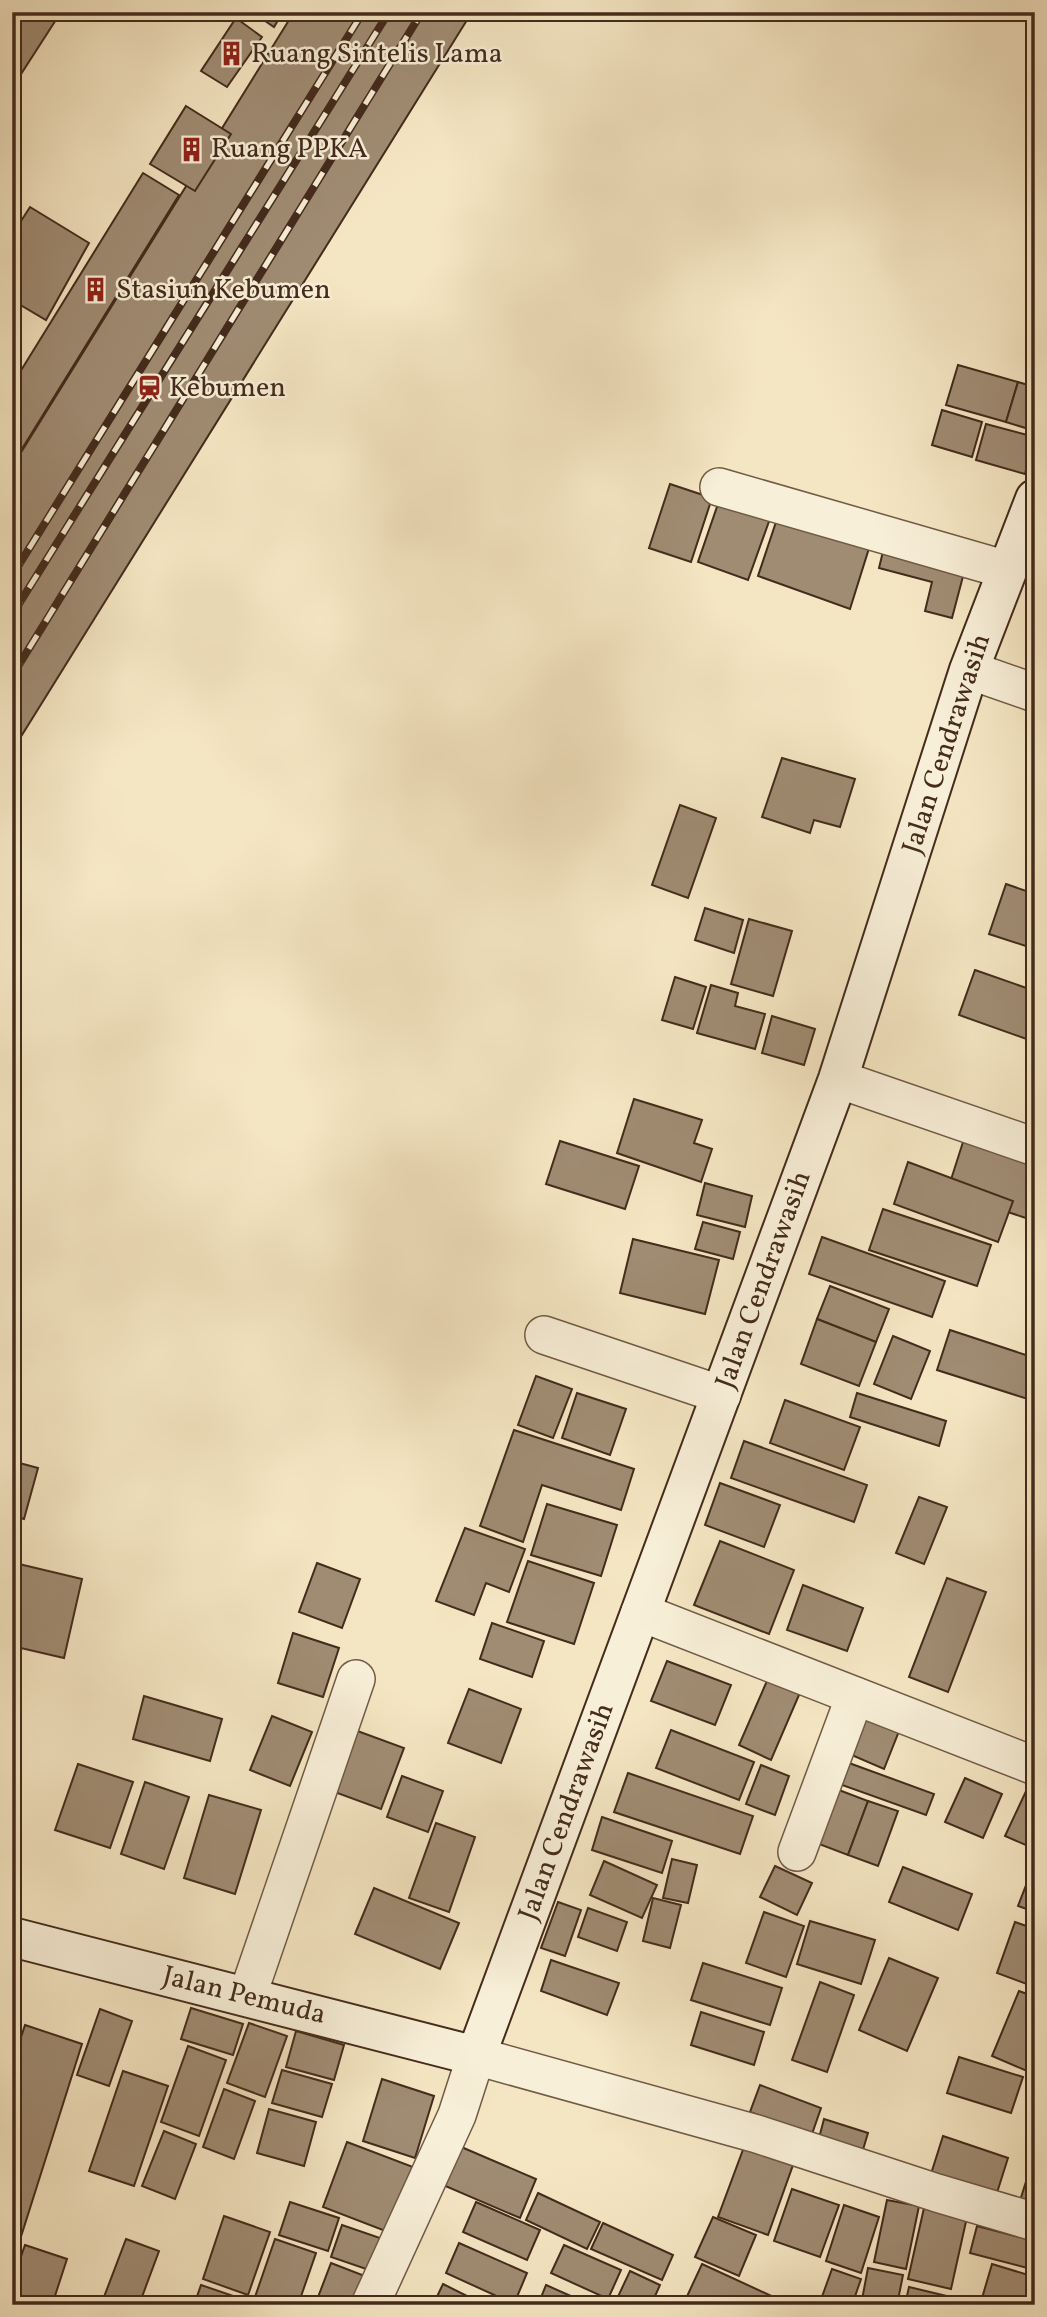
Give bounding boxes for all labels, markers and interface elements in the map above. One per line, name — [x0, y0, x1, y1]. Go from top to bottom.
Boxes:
place label: Ruang Sintelis Lama — [251, 35, 503, 74]
building icon: Ruang Sintelis Lama — [217, 40, 245, 68]
place label: Ruang PPKA — [211, 130, 368, 169]
building icon: Ruang PPKA — [177, 135, 205, 163]
place label: Stasiun Kebumen — [116, 271, 331, 310]
building icon: Stasiun Kebumen — [82, 276, 110, 304]
place label: Kebumen — [169, 369, 286, 408]
station icon: Kebumen — [135, 374, 163, 402]
street label: Jalan Cendrawasih — [893, 629, 1001, 859]
street label: Jalan Cendrawasih — [706, 1166, 822, 1394]
street label: Jalan Cendrawasih — [509, 1698, 625, 1926]
street label: Jalan Pemuda — [158, 1957, 330, 2035]

